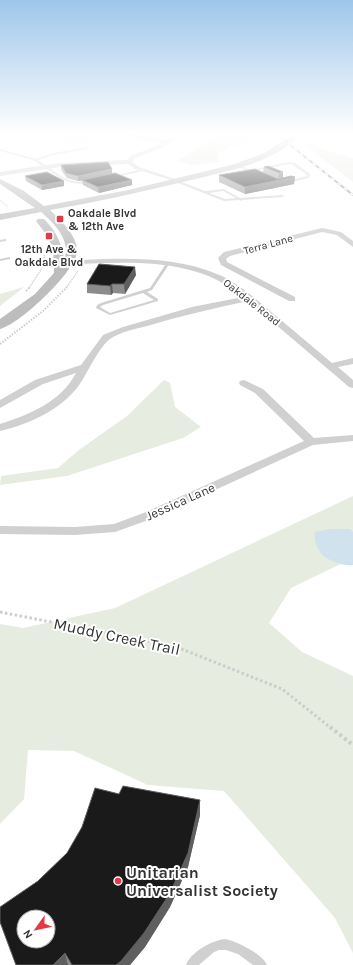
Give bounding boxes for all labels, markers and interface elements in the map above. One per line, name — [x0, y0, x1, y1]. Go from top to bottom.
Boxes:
place label: Oakdale Blvd & 12th Ave — [68, 207, 137, 233]
marker: Oakdale Blvd & 12th Ave — [55, 214, 65, 224]
marker: 12th Ave & Oakdale Blvd — [44, 231, 54, 241]
street label: Terra Lane — [242, 232, 295, 257]
place label: 12th Ave & Oakdale Blvd — [15, 243, 83, 269]
street label: Oakdale Road — [221, 276, 283, 329]
street label: Jessica Lane — [143, 479, 217, 523]
street label: Muddy Creek Trail — [52, 614, 182, 659]
place label: Unitarian Universalist Society — [126, 863, 278, 900]
marker: Unitarian Universalist Society — [113, 876, 123, 886]
north arrow — [16, 909, 56, 949]
text: N — [20, 927, 36, 941]

